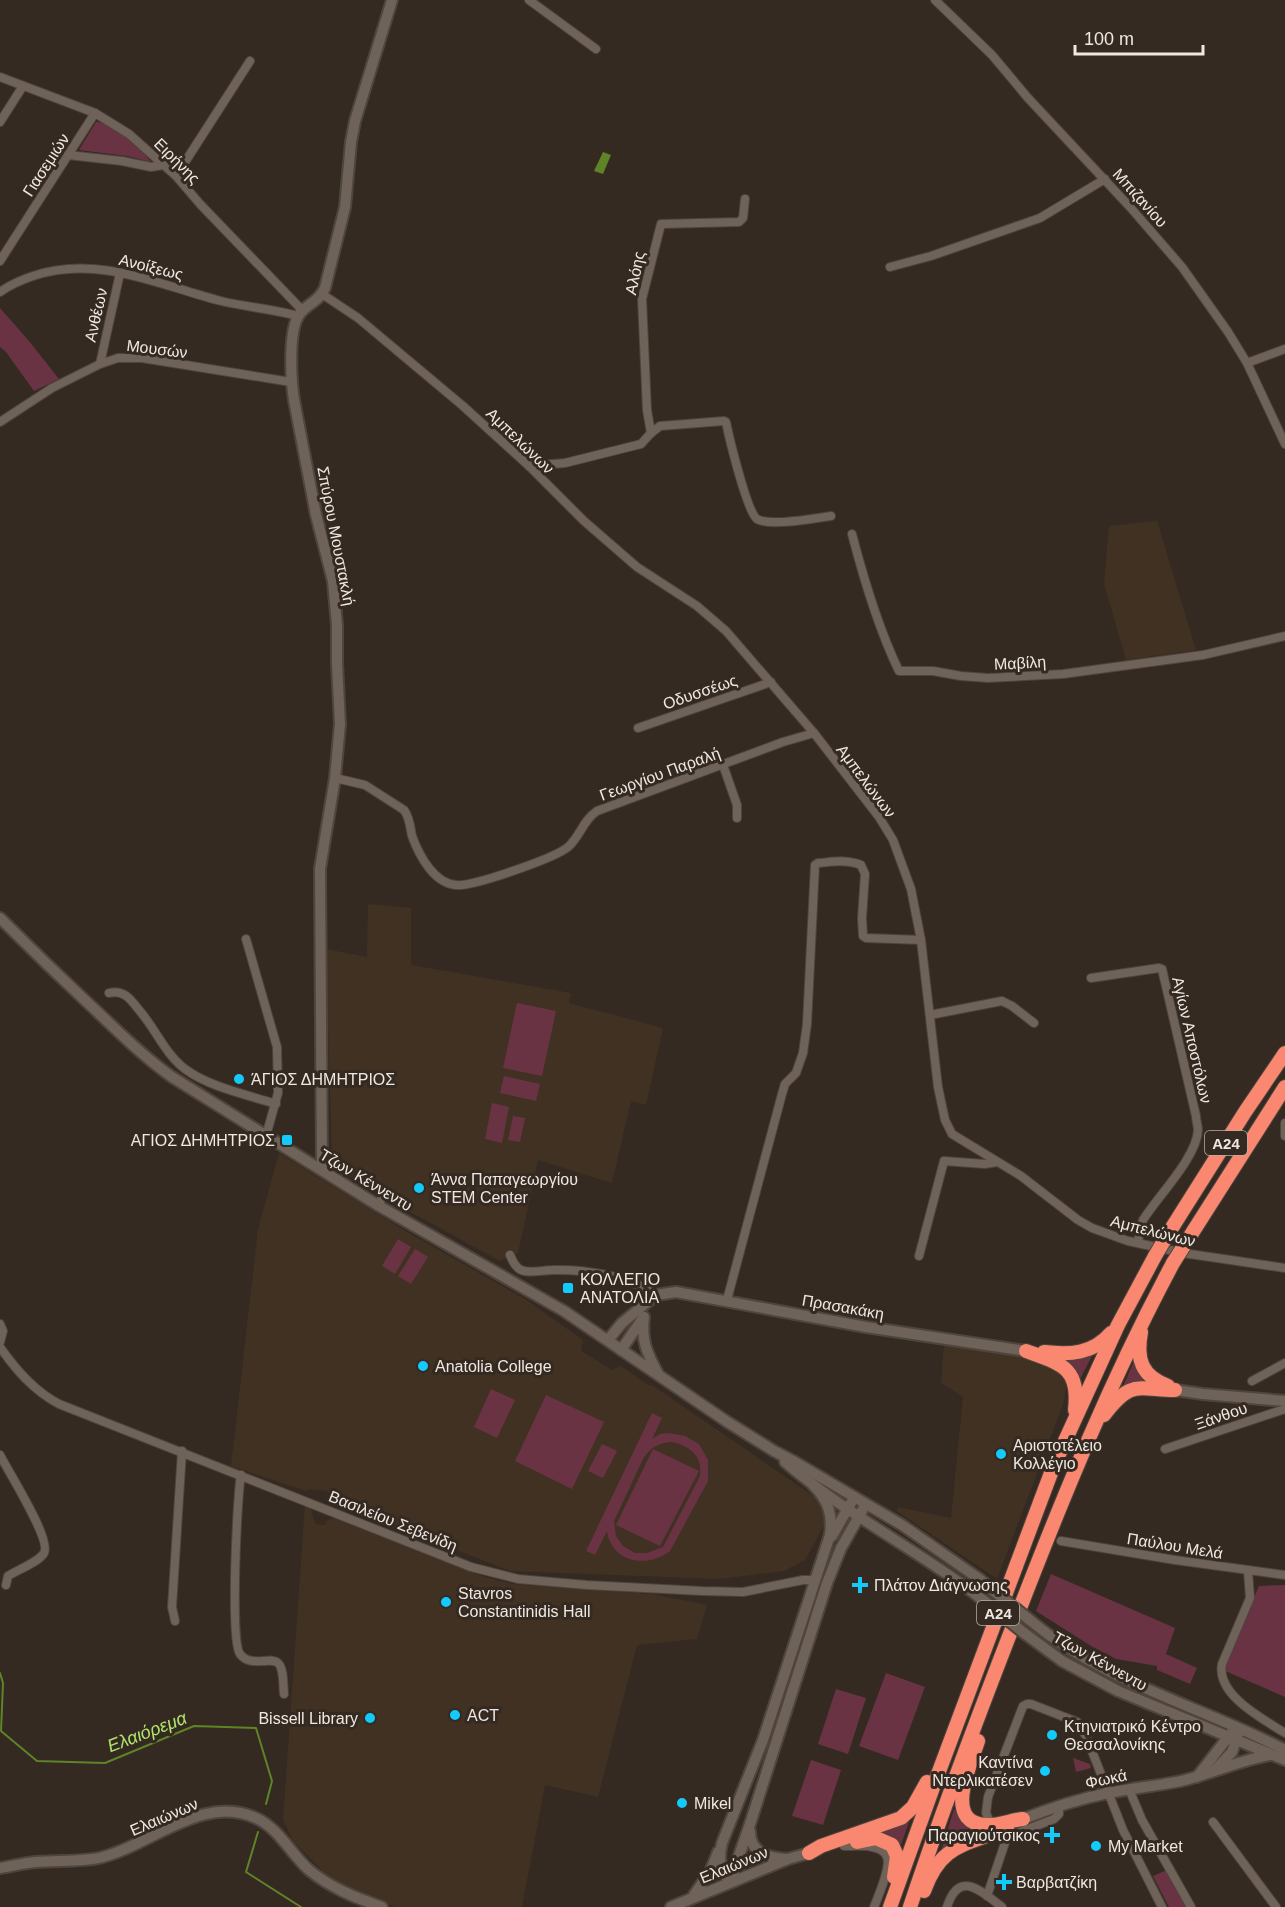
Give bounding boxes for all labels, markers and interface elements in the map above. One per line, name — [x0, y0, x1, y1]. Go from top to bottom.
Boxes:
scale bar — [1075, 18, 1202, 56]
text: 100 m — [1084, 29, 1134, 49]
street label: Γιασεμιών — [19, 131, 73, 199]
street label: Ειρήνης — [151, 135, 203, 187]
street label: Μπιζανίου — [1109, 165, 1171, 231]
street label: Αλόης — [622, 249, 648, 296]
street label: Ανοίξεως — [117, 251, 185, 284]
street label: Ανθέων — [82, 286, 110, 344]
street label: Μουσών — [126, 337, 188, 361]
street label: Αμπελώνων — [483, 405, 557, 477]
street label: Σπύρου Μουστακλή — [314, 465, 358, 607]
street label: Μαβίλη — [993, 653, 1047, 673]
street label: Οδυσσέως — [661, 671, 740, 713]
street label: Αμπελώνων — [833, 741, 899, 821]
street label: Γεωργίου Παραλή — [597, 744, 723, 804]
street label: Αγίων Αποστόλων — [1169, 975, 1215, 1105]
place label: ΆΓΙΟΣ ΔΗΜΗΤΡΙΟΣ — [251, 1071, 395, 1088]
marker: ΆΓΙΟΣ ΔΗΜΗΤΡΙΟΣ — [232, 1072, 246, 1086]
road number: Α24 — [1205, 1131, 1247, 1155]
place label: ΑΓΙΟΣ ΔΗΜΗΤΡΙΟΣ — [131, 1132, 275, 1149]
marker: ΑΓΙΟΣ ΔΗΜΗΤΡΙΟΣ — [280, 1133, 294, 1147]
street label: Τζων Κέννεντυ — [316, 1146, 415, 1215]
place label: Άννα Παπαγεωργίου STEM Center — [431, 1171, 578, 1206]
marker: Άννα Παπαγεωργίου STEM Center — [412, 1181, 426, 1195]
street label: Αμπελώνων — [1109, 1212, 1197, 1250]
place label: ΚΟΛΛΕΓΙΟ ΑΝΑΤΟΛΙΑ — [580, 1271, 660, 1306]
marker: ΚΟΛΛΕΓΙΟ ΑΝΑΤΟΛΙΑ — [561, 1281, 575, 1295]
street label: Πρασακάκη — [801, 1291, 885, 1323]
place label: Anatolia College — [435, 1358, 552, 1375]
marker: Anatolia College — [416, 1359, 430, 1373]
street label: Ξάνθου — [1193, 1399, 1249, 1433]
place label: Αριστοτέλειο Κολλέγιο — [1013, 1437, 1102, 1472]
marker: Αριστοτέλειο Κολλέγιο — [994, 1447, 1008, 1461]
street label: Βασιλείου Σεβενίδη — [326, 1487, 460, 1555]
street label: Παύλου Μελά — [1126, 1530, 1224, 1562]
marker: Πλάτον Διάγνωσης — [851, 1576, 869, 1594]
place label: Πλάτον Διάγνωσης — [874, 1577, 1008, 1594]
place label: Stavros Constantinidis Hall — [458, 1585, 591, 1620]
marker: Stavros Constantinidis Hall — [439, 1595, 453, 1609]
road number: Α24 — [977, 1601, 1019, 1625]
street label: Τζων Κέννεντυ — [1050, 1628, 1150, 1695]
water label: Ελαιόρεμα — [105, 1707, 190, 1756]
place label: ACT — [467, 1707, 499, 1724]
marker: ACT — [448, 1708, 462, 1722]
place label: Bissell Library — [258, 1710, 358, 1727]
marker: Bissell Library — [363, 1711, 377, 1725]
place label: Κτηνιατρικό Κέντρο Θεσσαλονίκης — [1064, 1718, 1201, 1753]
marker: Κτηνιατρικό Κέντρο Θεσσαλονίκης — [1045, 1728, 1059, 1742]
place label: Καντίνα Ντερλικατέσεν — [932, 1754, 1033, 1789]
marker: Καντίνα Ντερλικατέσεν — [1038, 1764, 1052, 1778]
street label: Φωκά — [1084, 1766, 1128, 1792]
street label: Ελαιώνων — [127, 1795, 201, 1839]
place label: Mikel — [694, 1795, 731, 1812]
marker: Mikel — [675, 1796, 689, 1810]
place label: Παραγιούτσικος — [928, 1827, 1040, 1844]
marker: Παραγιούτσικος — [1045, 1828, 1059, 1842]
place label: My Market — [1108, 1838, 1183, 1855]
marker: My Market — [1089, 1839, 1103, 1853]
street label: Ελαιώνων — [697, 1844, 771, 1886]
place label: Βαρβατζίκη — [1016, 1874, 1097, 1892]
marker: Βαρβατζίκη — [997, 1875, 1011, 1889]

